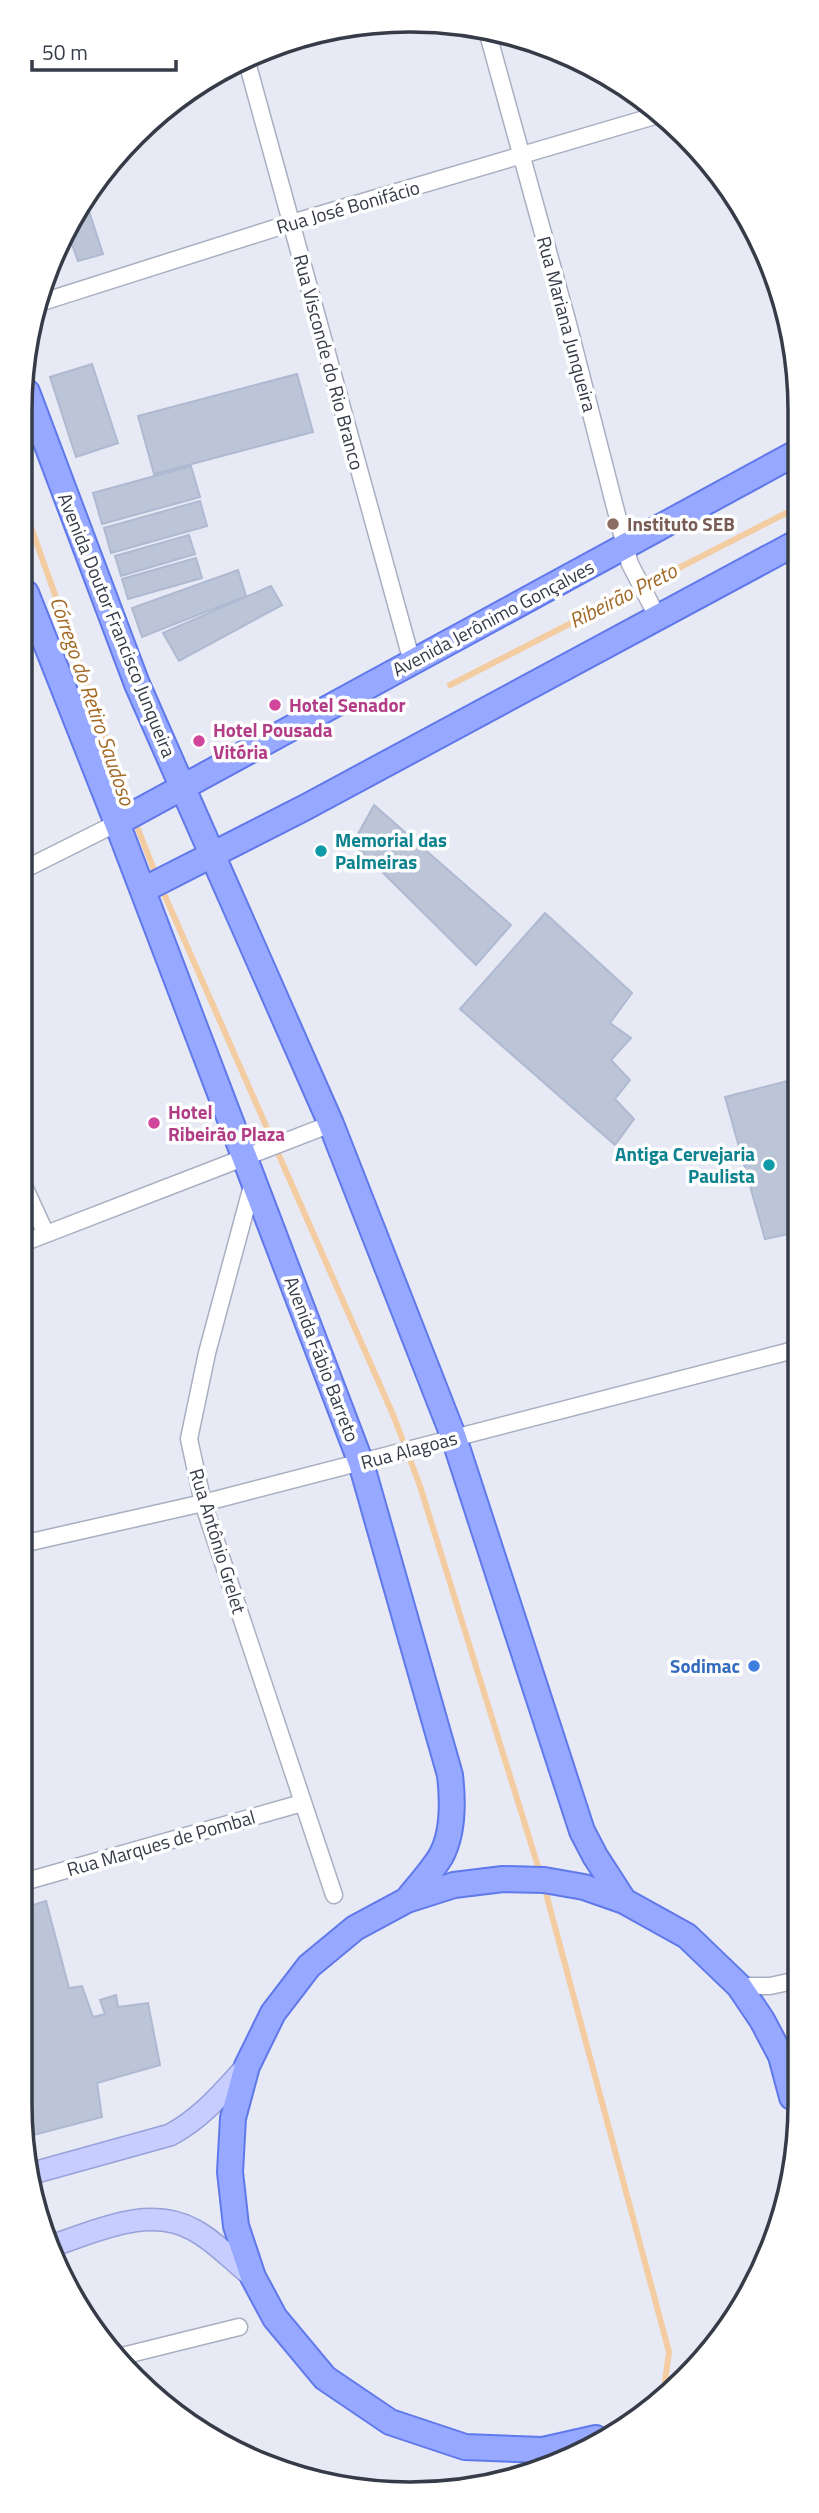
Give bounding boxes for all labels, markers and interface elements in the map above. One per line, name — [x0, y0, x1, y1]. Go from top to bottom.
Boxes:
scale bar — [32, 28, 175, 72]
text: 50 m — [42, 36, 88, 68]
street label: Rua José Bonifácio — [273, 172, 423, 241]
street label: Rua Mariana Junqueira — [530, 233, 605, 415]
street label: Rua Visconde do Rio Branco — [287, 251, 372, 473]
street label: Avenida Doutor Francisco Junqueira — [51, 488, 184, 762]
place label: Instituto SEB — [627, 509, 735, 538]
marker: Instituto SEB — [605, 516, 621, 532]
street label: Avenida Jerônimo Gonçalves — [387, 552, 599, 683]
water label: Ribeirão Preto — [563, 554, 683, 636]
water label: Córrego do Retiro Saudoso — [42, 592, 144, 810]
place label: Hotel Senador — [289, 690, 406, 719]
marker: Hotel Senador — [267, 697, 283, 713]
place label: Hotel Pousada Vitória — [213, 715, 333, 766]
marker: Hotel Pousada Vitória — [191, 733, 207, 749]
place label: Memorial das Palmeiras — [335, 825, 447, 876]
marker: Memorial das Palmeiras — [313, 843, 329, 859]
place label: Hotel Ribeirão Plaza — [168, 1097, 285, 1148]
marker: Hotel Ribeirão Plaza — [146, 1115, 162, 1131]
place label: Antiga Cervejaria Paulista — [615, 1139, 755, 1190]
marker: Antiga Cervejaria Paulista — [761, 1157, 777, 1173]
street label: Avenida Fábio Barreto — [278, 1272, 367, 1446]
street label: Rua Alagoas — [357, 1423, 461, 1476]
street label: Rua Antônio Grelet — [183, 1465, 254, 1617]
place label: Sodimac — [670, 1651, 740, 1680]
marker: Sodimac — [746, 1658, 762, 1674]
street label: Rua Marques de Pombal — [63, 1802, 258, 1883]

